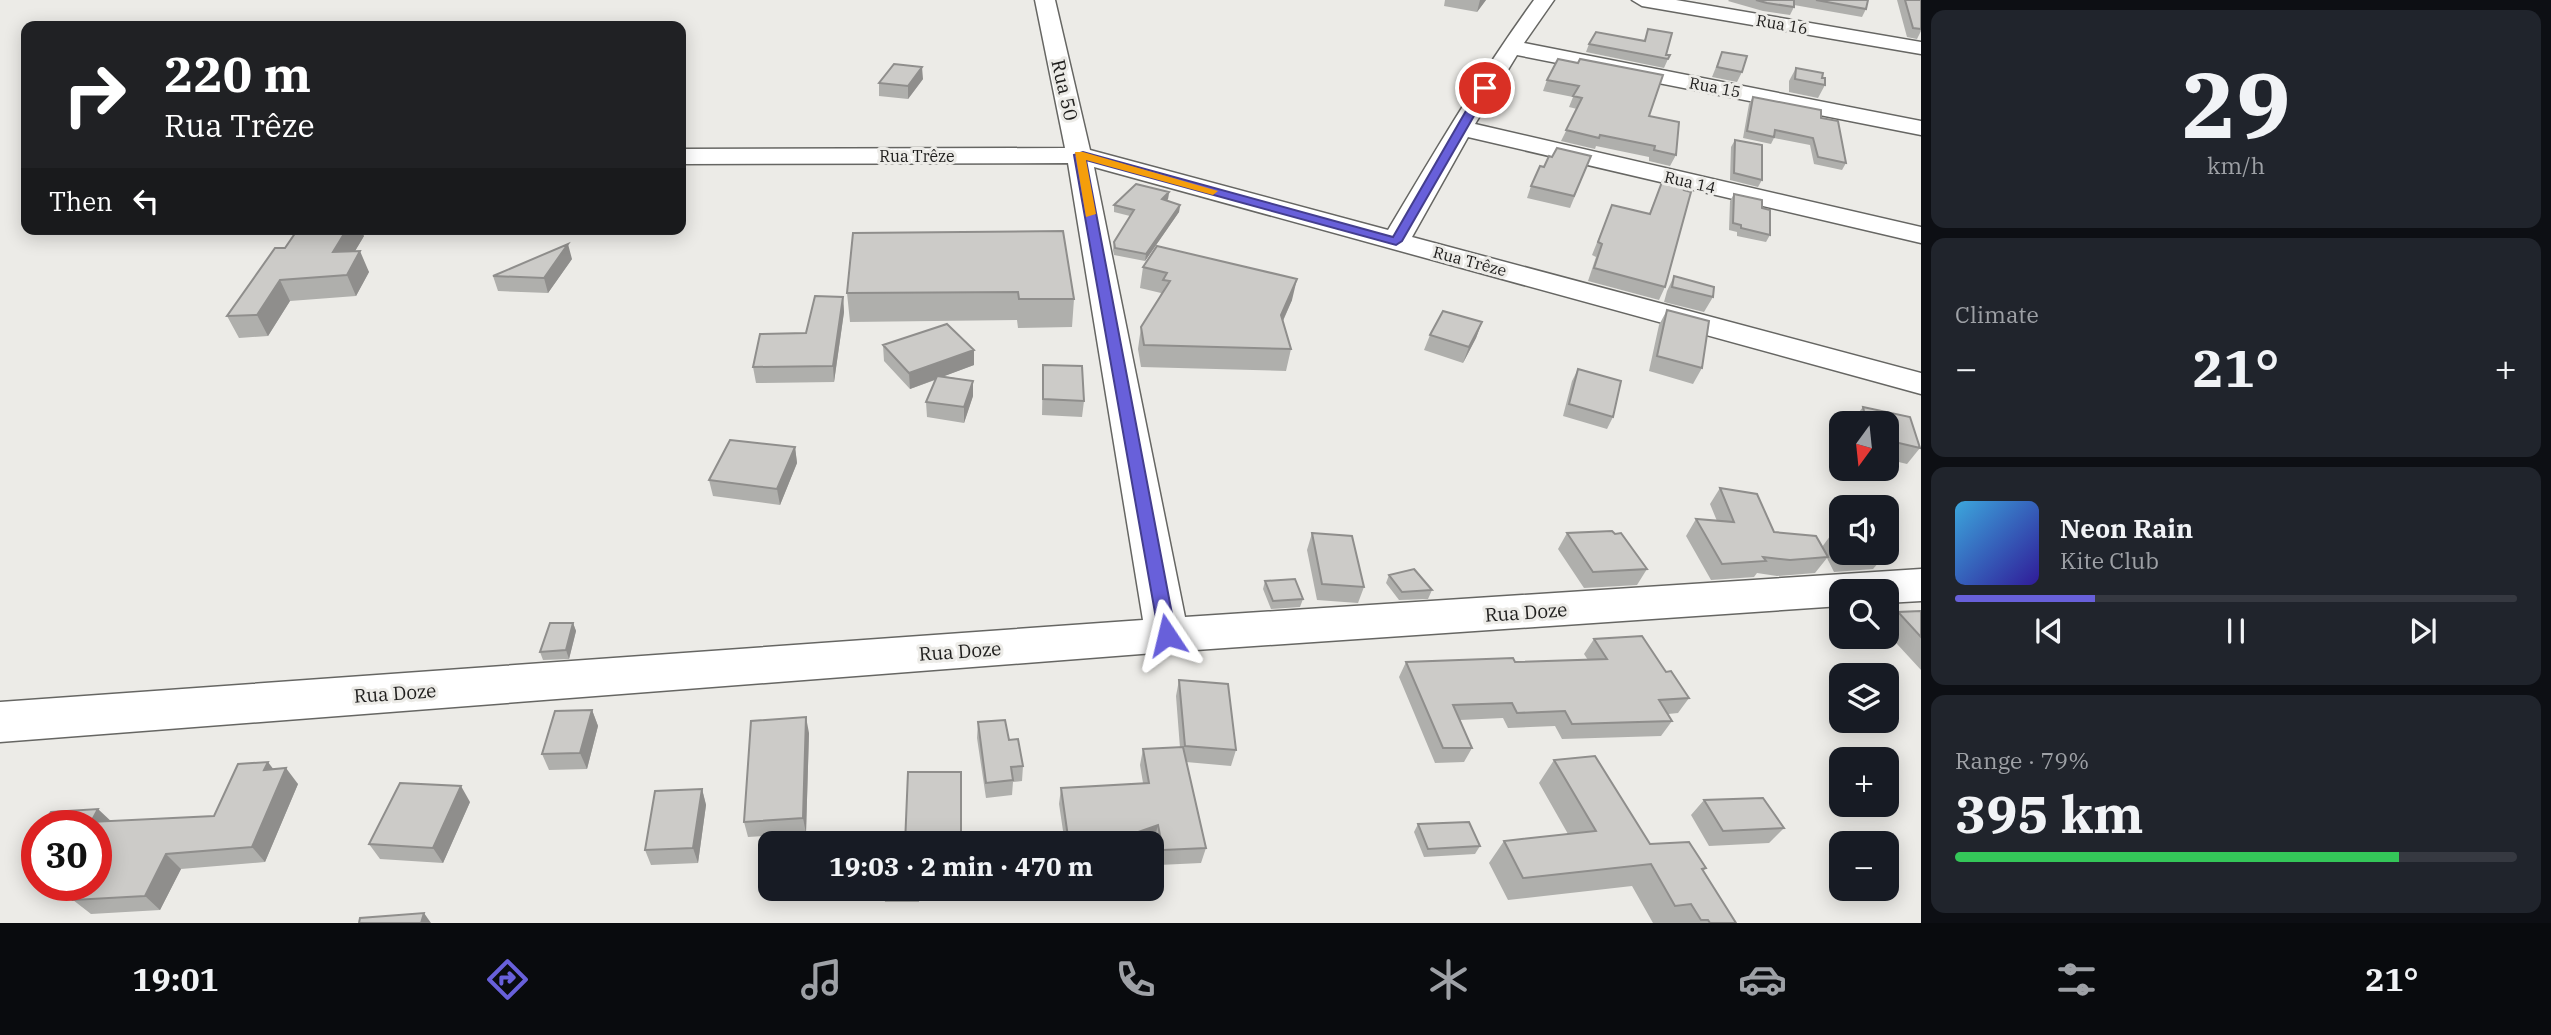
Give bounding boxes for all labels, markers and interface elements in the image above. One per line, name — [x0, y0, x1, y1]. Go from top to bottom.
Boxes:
street label: Rua 16 — [1755, 10, 1809, 38]
text: 220 m — [164, 42, 311, 105]
text: 29 — [2181, 45, 2291, 163]
icon: right — [49, 49, 140, 140]
street label: Rua 50 — [1046, 57, 1084, 123]
pin — [1455, 58, 1515, 118]
icon: arrive — [1466, 69, 1504, 107]
street label: Rua 15 — [1687, 72, 1743, 102]
text: Rua Trêze — [164, 104, 315, 146]
street label: Rua Trêze — [879, 146, 955, 166]
text: km/h — [2207, 150, 2265, 180]
street label: Rua 14 — [1662, 166, 1718, 198]
icon: left — [127, 182, 165, 220]
text: Then — [49, 184, 113, 218]
street label: Rua Trêze — [1431, 242, 1509, 280]
text: Climate — [1955, 299, 2039, 329]
text: 21° — [2193, 334, 2279, 401]
text: − — [1955, 343, 1978, 392]
text: + — [2494, 343, 2517, 392]
north arrow — [1829, 411, 1899, 481]
map controls — [1829, 411, 1899, 901]
button: sound — [1829, 495, 1899, 565]
text: Neon Rain — [2060, 511, 2193, 545]
text: Kite Club — [2060, 545, 2159, 575]
button: search — [1829, 579, 1899, 649]
street label: Rua Doze — [1484, 597, 1568, 627]
position arrow — [1130, 598, 1204, 672]
icon: previous — [2030, 612, 2068, 650]
icon: pause — [2217, 612, 2255, 650]
icon: next — [2404, 612, 2442, 650]
street label: Rua Doze — [918, 636, 1002, 666]
button: layers — [1829, 663, 1899, 733]
street label: Rua Doze — [353, 678, 437, 708]
text: Range · 79% — [1955, 745, 2089, 775]
button: + — [1829, 747, 1899, 817]
text: 395 km — [1955, 780, 2144, 847]
speed limit sign: 30 — [21, 810, 112, 901]
button: − — [1829, 831, 1899, 901]
text: 19:03 · 2 min · 470 m — [829, 849, 1093, 883]
icon: directions — [483, 955, 532, 1004]
icon: music — [797, 955, 846, 1004]
icon: phone — [1111, 955, 1160, 1004]
icon: climate — [1424, 955, 1473, 1004]
icon: car — [1738, 955, 1787, 1004]
icon: filters — [2052, 955, 2101, 1004]
text: 19:01 — [132, 958, 219, 1000]
text: 21° — [2365, 958, 2419, 1000]

